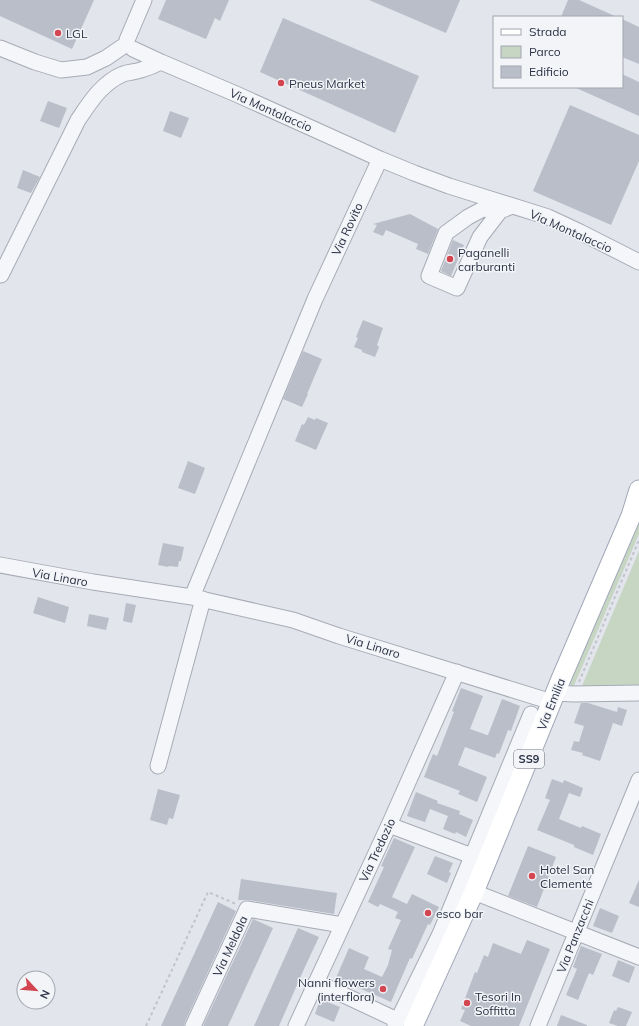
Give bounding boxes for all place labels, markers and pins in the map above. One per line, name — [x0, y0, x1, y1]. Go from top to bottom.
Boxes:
place label: LGL — [66, 26, 88, 41]
marker: LGL — [53, 28, 63, 38]
place label: Pneus Market — [289, 76, 365, 91]
marker: Pneus Market — [276, 78, 286, 88]
place label: Paganelli carburanti — [458, 245, 515, 274]
marker: Paganelli carburanti — [445, 254, 455, 264]
place label: Hotel San Clemente — [540, 862, 594, 891]
marker: Hotel San Clemente — [527, 871, 537, 881]
place label: esco bar — [436, 906, 484, 921]
marker: esco bar — [423, 908, 433, 918]
place label: Nanni flowers (interflora) — [298, 975, 375, 1004]
marker: Nanni flowers (interflora) — [378, 984, 388, 994]
place label: Tesori In Soffitta — [475, 989, 521, 1018]
marker: Tesori In Soffitta — [462, 998, 472, 1008]

